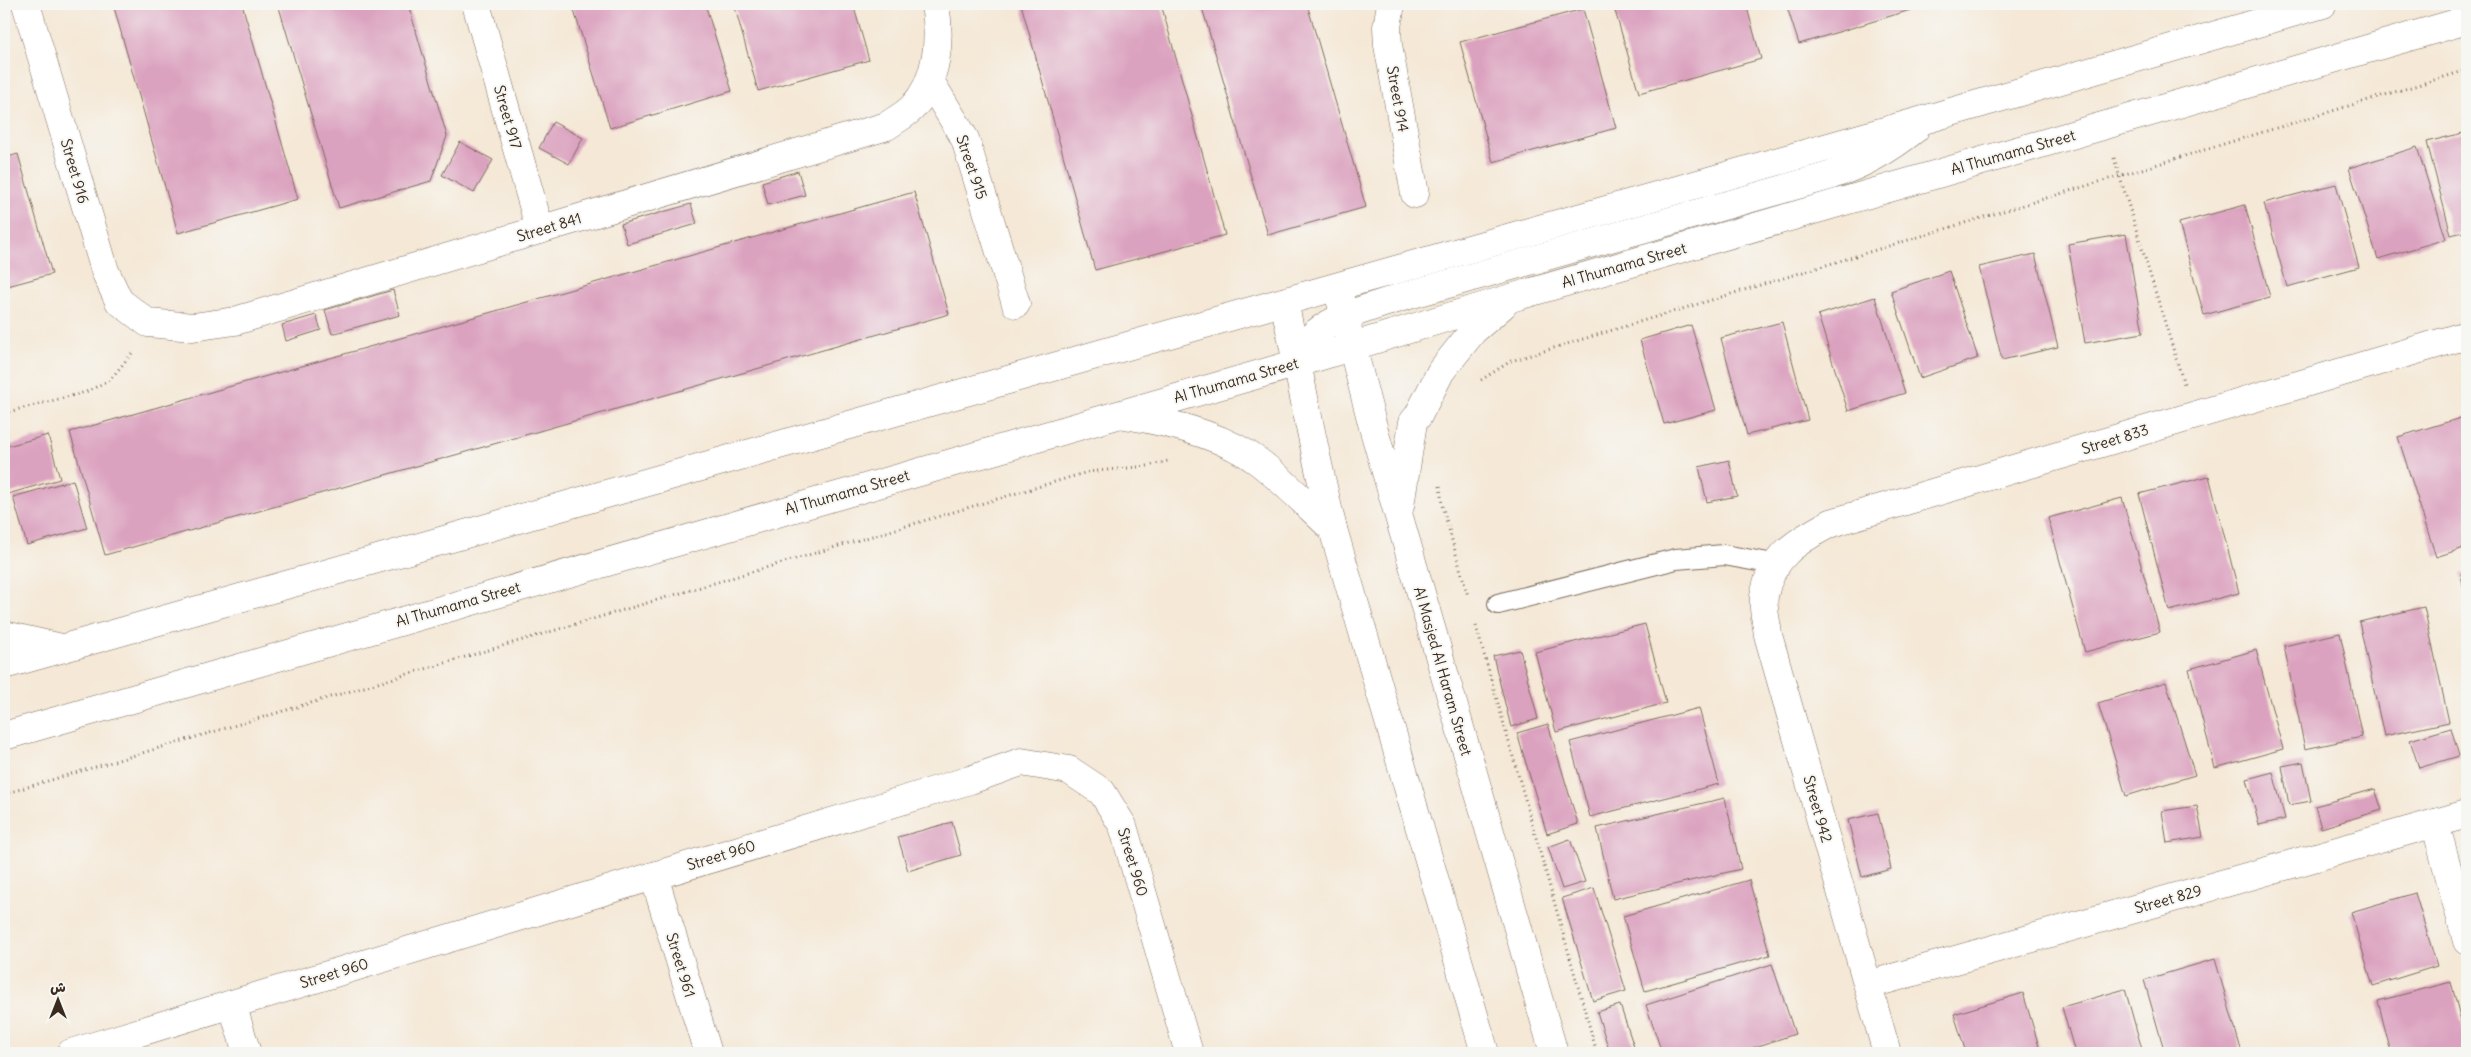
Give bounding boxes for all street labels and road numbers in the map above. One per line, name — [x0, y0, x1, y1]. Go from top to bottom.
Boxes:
street label: Street 914 — [1383, 64, 1413, 134]
street label: Street 917 — [490, 83, 526, 151]
street label: Al Thumama Street — [1948, 125, 2078, 179]
street label: Street 915 — [952, 132, 992, 202]
street label: Street 916 — [57, 136, 93, 206]
street label: Street 841 — [514, 208, 584, 246]
street label: Al Thumama Street — [1559, 238, 1689, 292]
street label: Al Thumama Street — [1171, 353, 1301, 407]
street label: Street 833 — [2079, 420, 2151, 458]
street label: Al Thumama Street — [782, 465, 912, 519]
street label: Al Thumama Street — [393, 577, 523, 631]
street label: Al Masjed Al Haram Street — [1410, 584, 1476, 758]
street label: Street 942 — [1799, 773, 1837, 845]
street label: Street 960 — [1114, 825, 1152, 899]
street label: Street 960 — [684, 836, 758, 874]
street label: Street 829 — [2132, 880, 2204, 918]
street label: Street 961 — [662, 930, 700, 1000]
street label: Street 960 — [297, 954, 371, 992]

